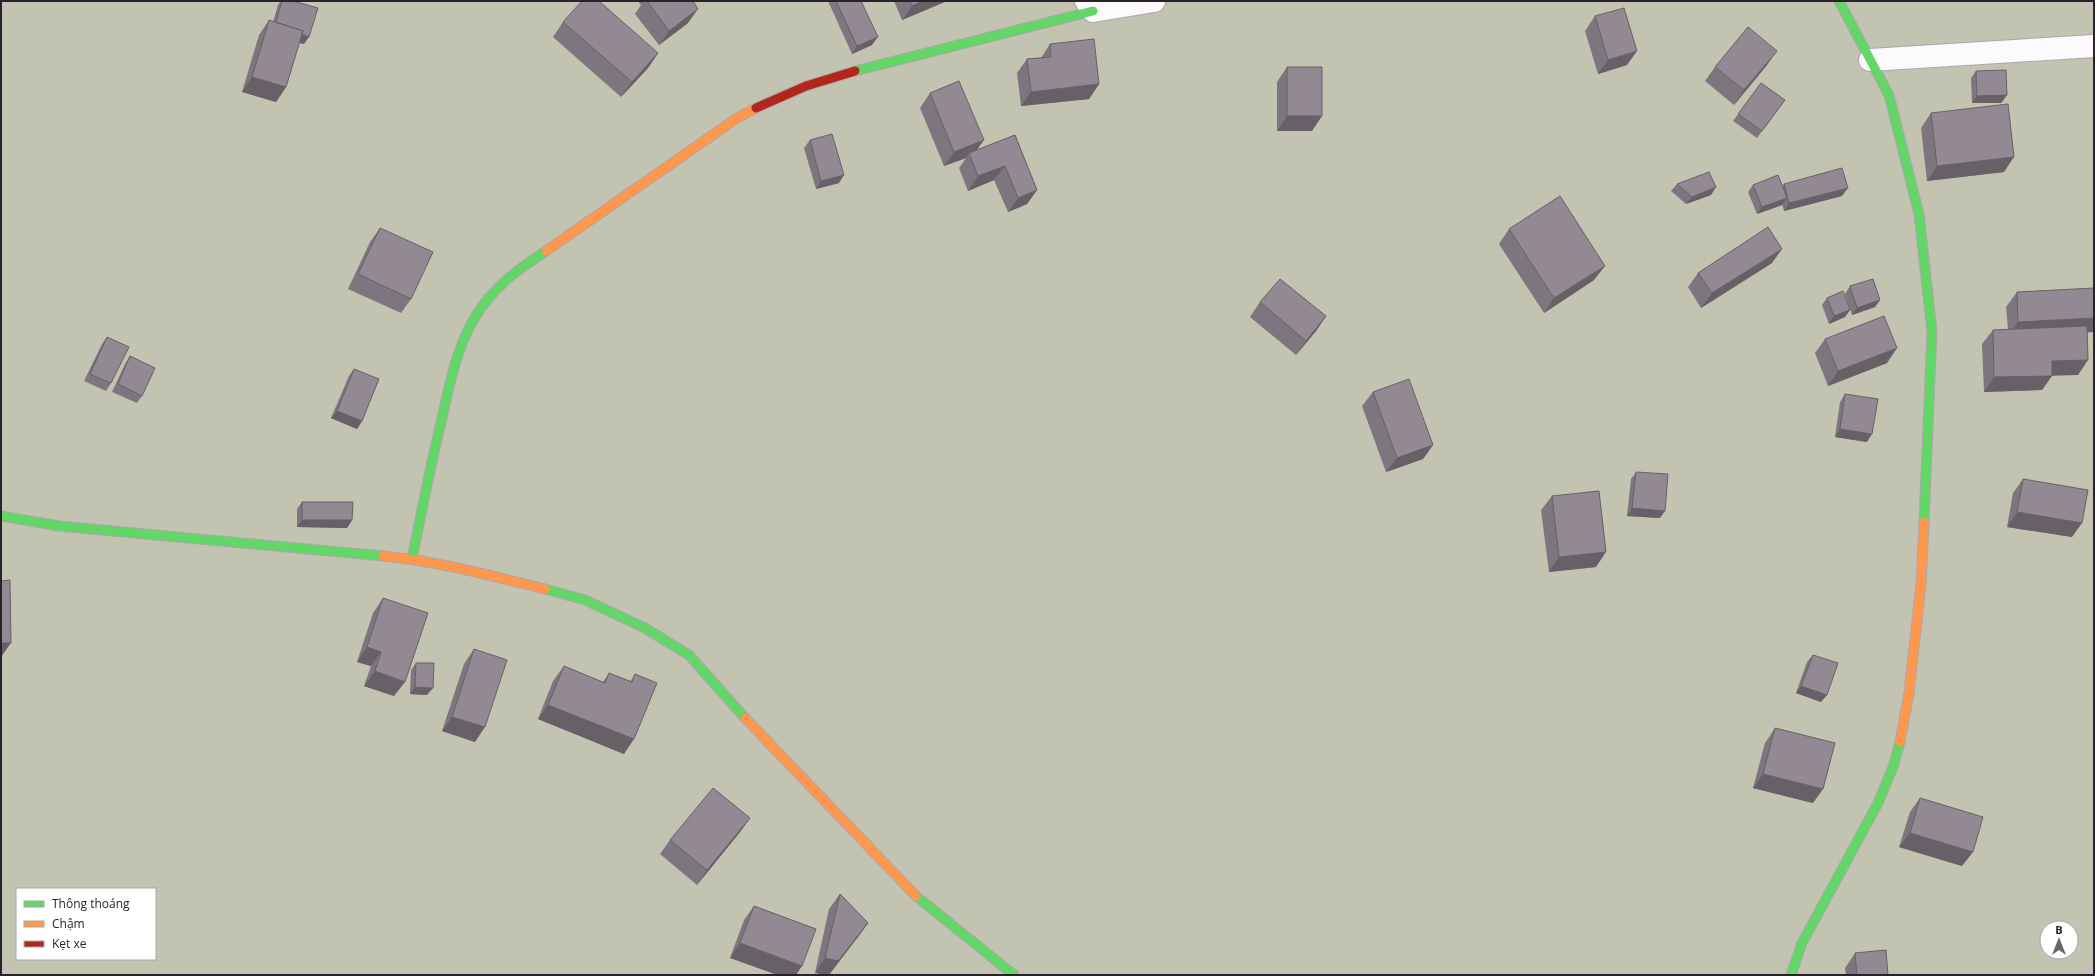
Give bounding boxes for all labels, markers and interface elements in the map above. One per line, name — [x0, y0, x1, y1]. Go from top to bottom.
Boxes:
legend — [16, 888, 156, 960]
text: Thông thoáng — [52, 895, 130, 912]
text: Chậm — [52, 915, 85, 932]
north arrow — [2039, 920, 2079, 960]
text: B — [2055, 922, 2063, 937]
text: Kẹt xe — [52, 935, 87, 952]

